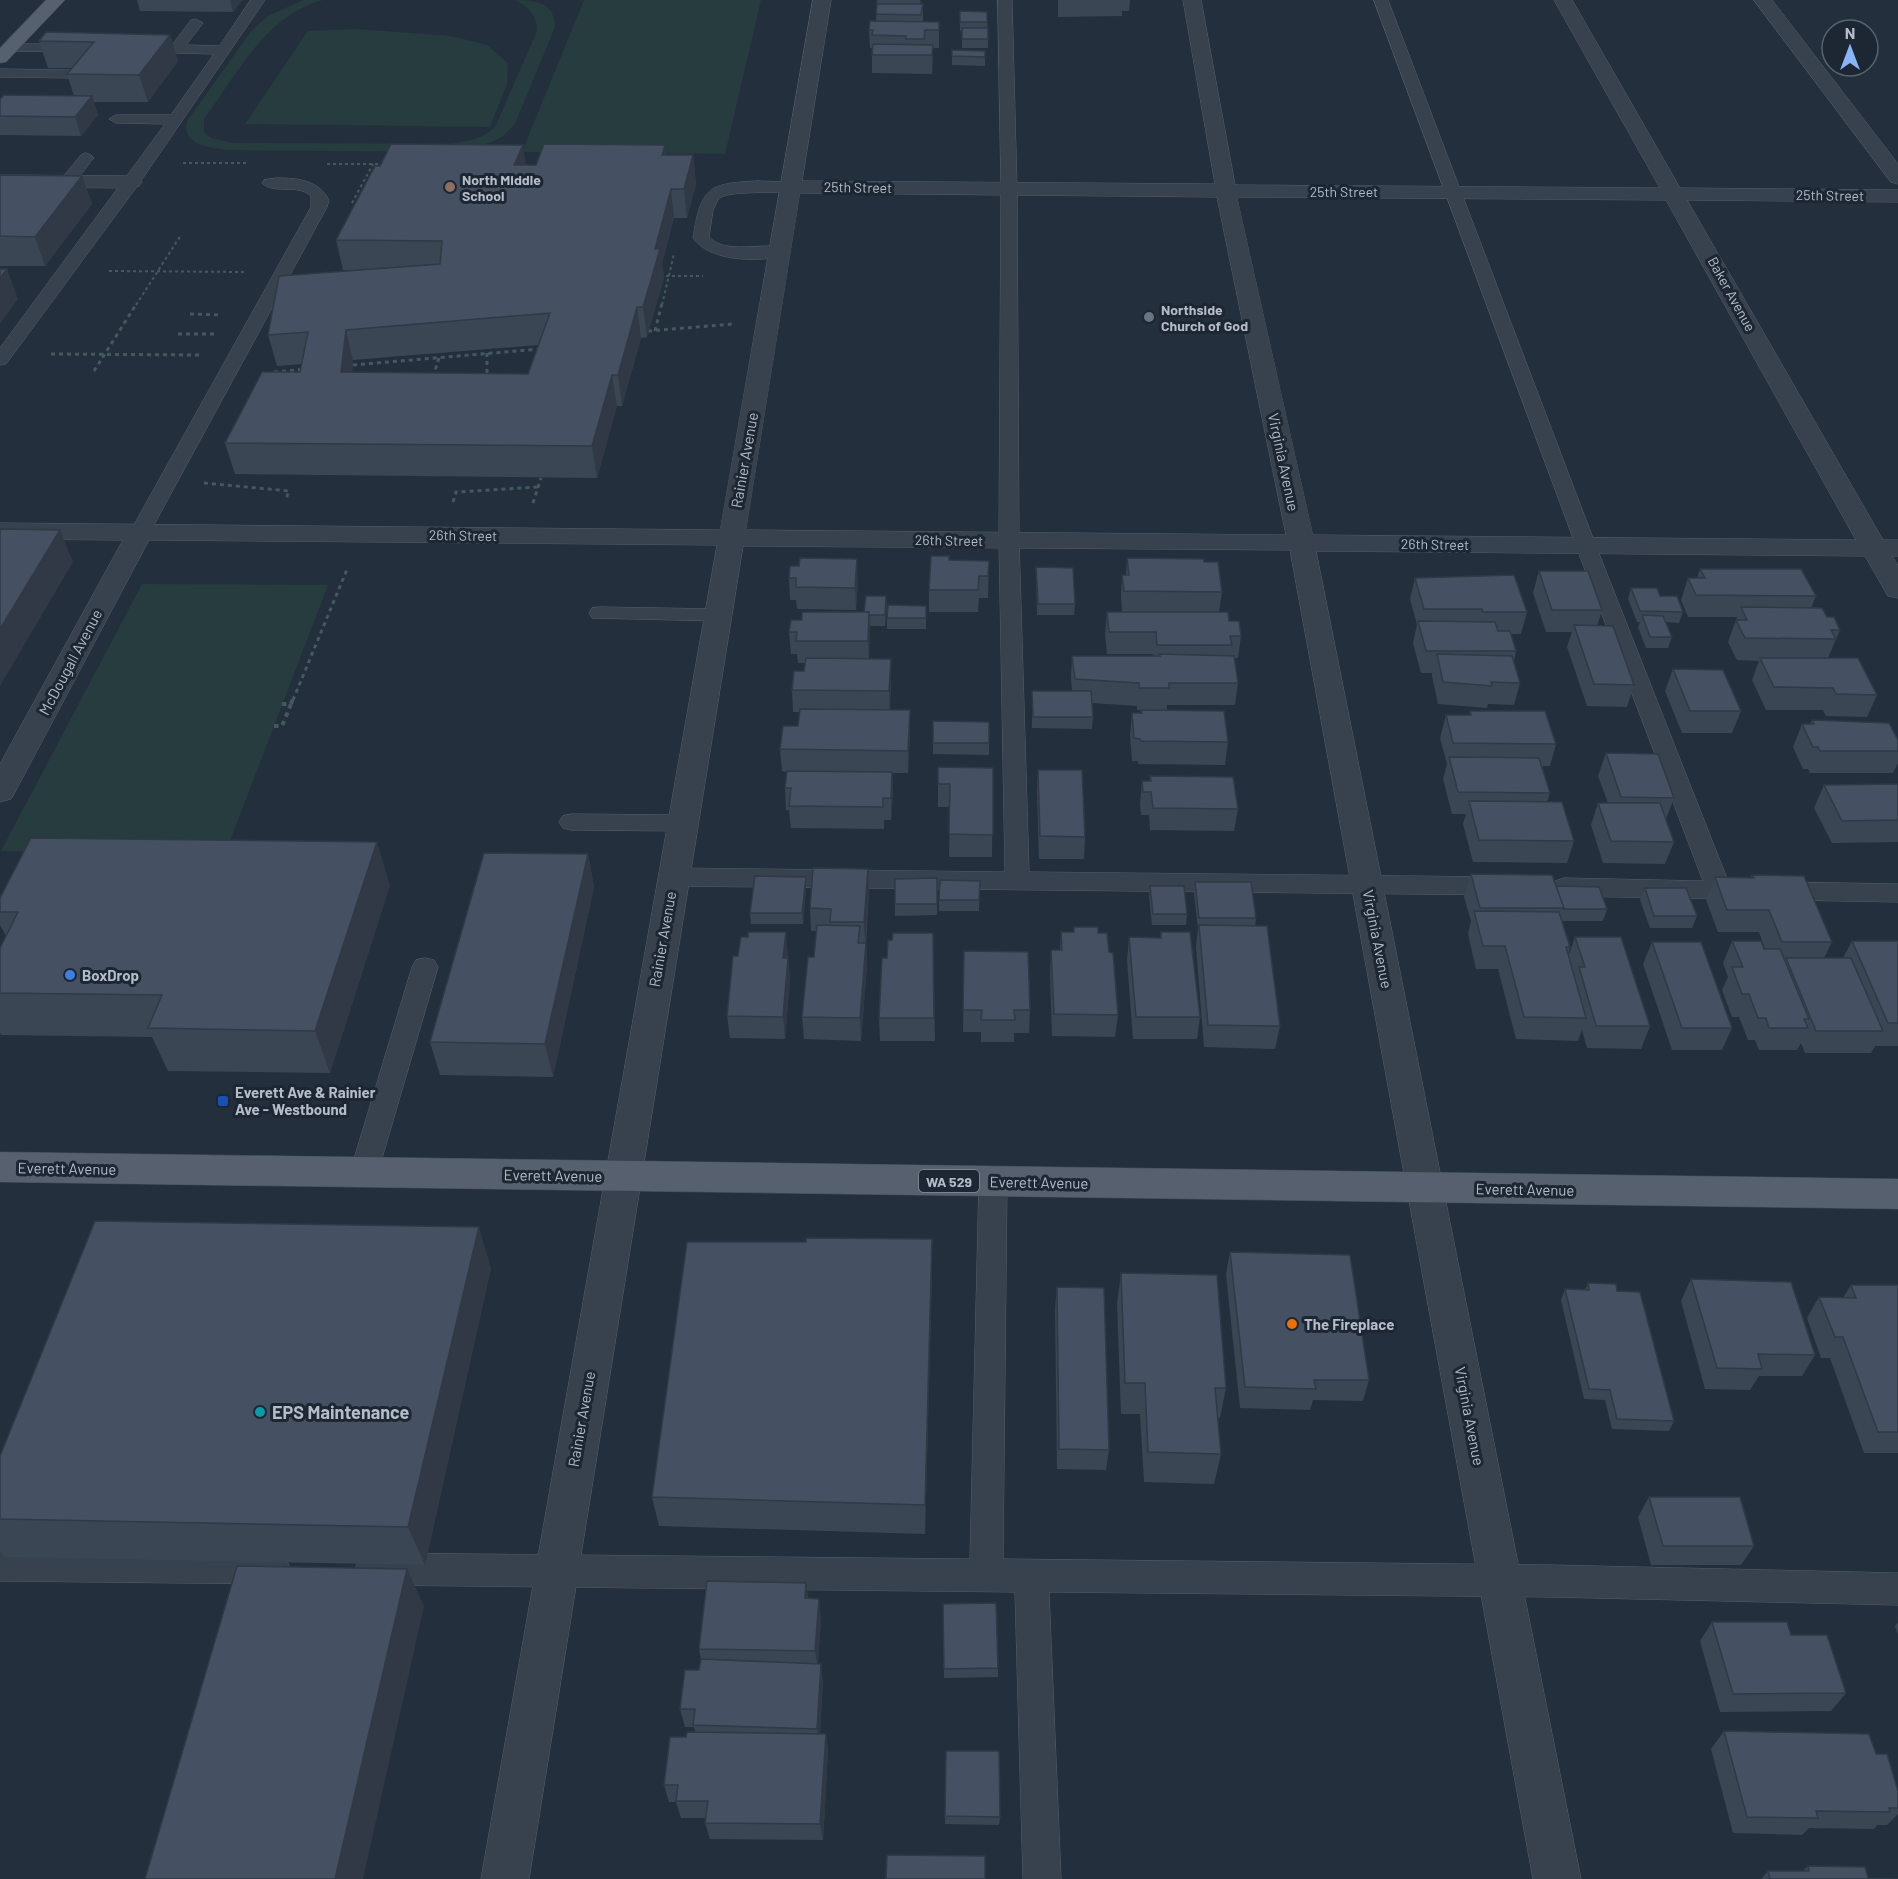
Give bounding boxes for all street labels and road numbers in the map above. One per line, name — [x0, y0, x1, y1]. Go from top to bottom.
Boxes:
street label: 25th Street — [824, 178, 892, 196]
street label: 25th Street — [1310, 183, 1378, 200]
street label: 25th Street — [1796, 186, 1864, 204]
street label: Baker Avenue — [1705, 254, 1759, 334]
street label: Rainier Avenue — [727, 411, 761, 509]
street label: Virginia Avenue — [1265, 411, 1303, 513]
street label: 26th Street — [429, 526, 497, 544]
street label: 26th Street — [915, 531, 983, 549]
street label: 26th Street — [1401, 535, 1469, 553]
street label: McDougall Avenue — [35, 606, 105, 718]
street label: Virginia Avenue — [1360, 888, 1396, 990]
street label: Rainier Avenue — [645, 890, 679, 988]
street label: Everett Avenue — [17, 1158, 117, 1178]
street label: Everett Avenue — [503, 1165, 603, 1185]
road number: WA 529 — [919, 1170, 979, 1192]
street label: Everett Avenue — [989, 1172, 1089, 1192]
street label: Everett Avenue — [1475, 1179, 1575, 1199]
street label: Virginia Avenue — [1452, 1365, 1488, 1467]
street label: Rainier Avenue — [564, 1370, 598, 1468]

